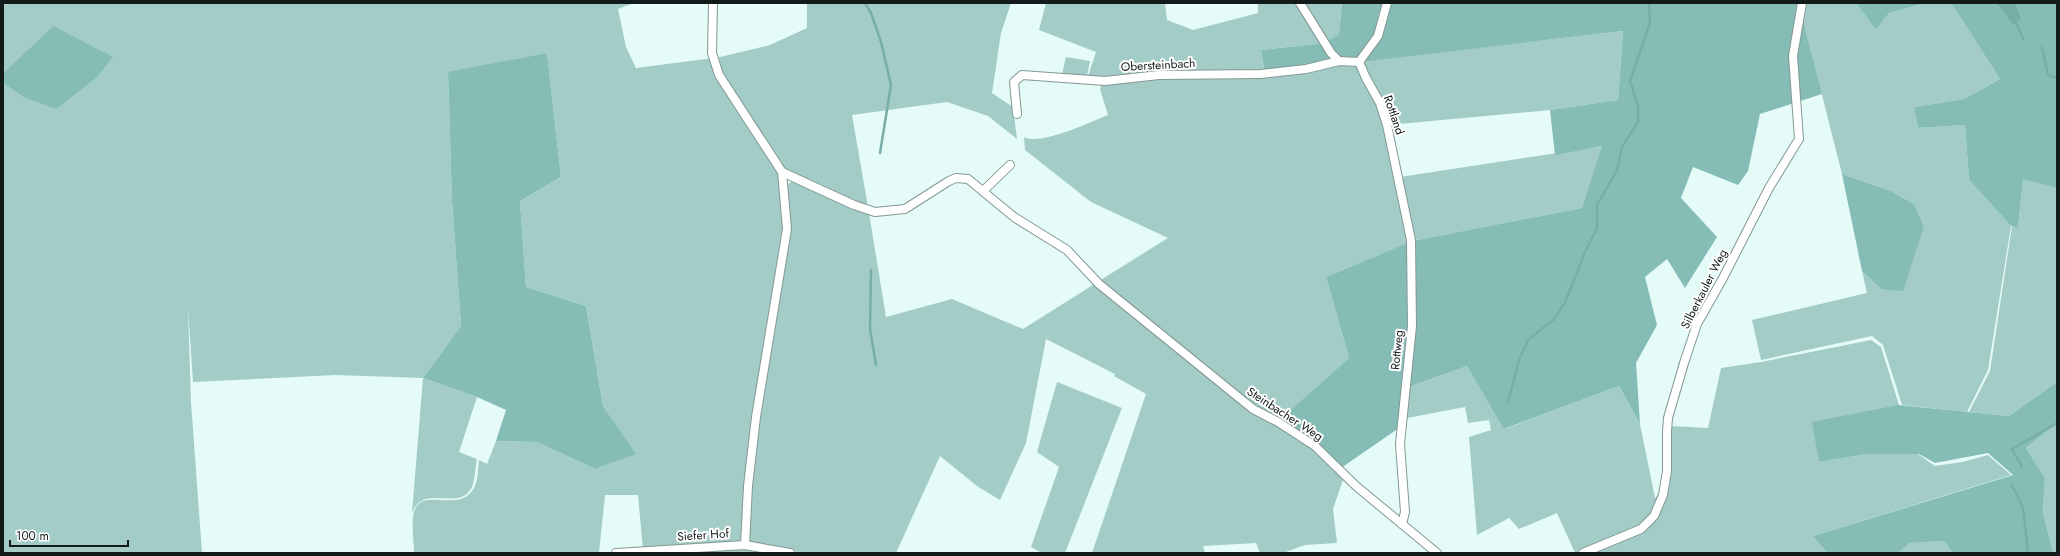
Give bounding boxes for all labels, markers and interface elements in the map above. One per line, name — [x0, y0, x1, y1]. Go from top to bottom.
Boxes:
street label: Obersteinbach — [1120, 54, 1196, 76]
street label: Rottland — [1379, 93, 1409, 137]
street label: Silberkauler Weg — [1676, 246, 1732, 332]
street label: Rottweg — [1386, 329, 1408, 371]
street label: Steinbacher Weg — [1243, 383, 1327, 445]
scale bar — [10, 522, 128, 548]
street label: Siefer Hof — [677, 524, 730, 546]
text: 100 m — [16, 527, 49, 545]

